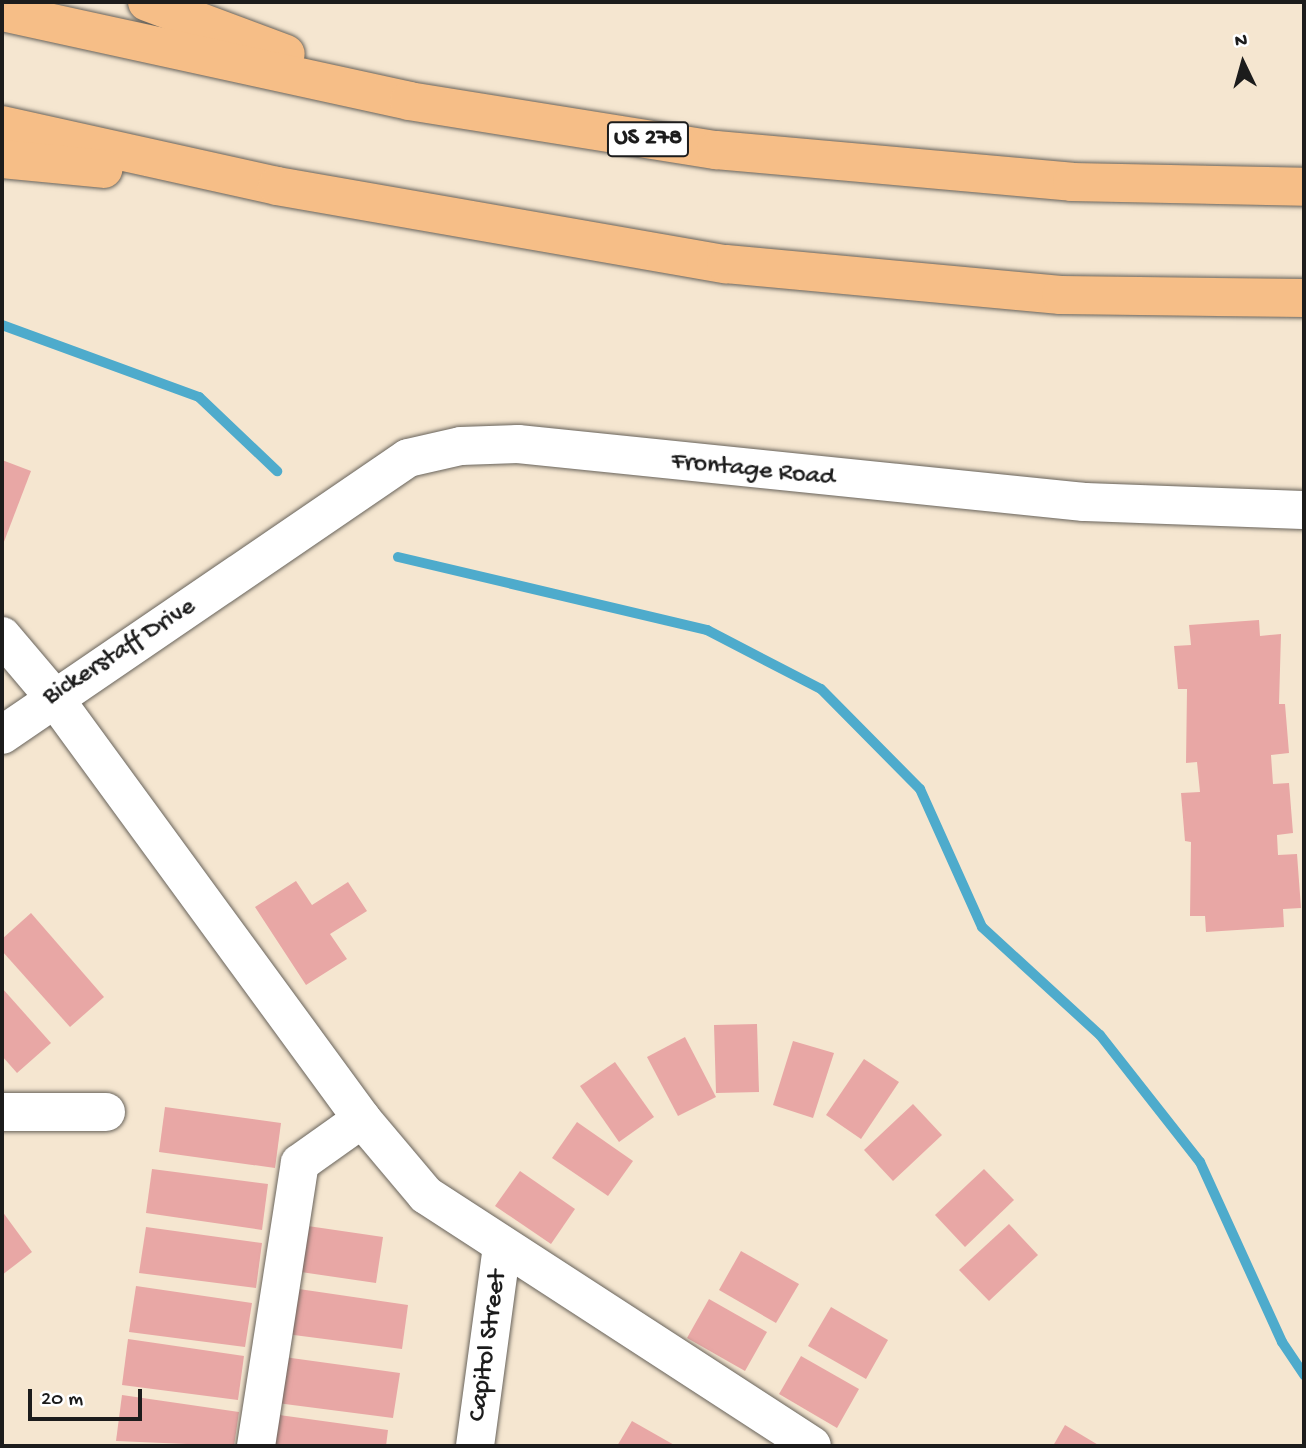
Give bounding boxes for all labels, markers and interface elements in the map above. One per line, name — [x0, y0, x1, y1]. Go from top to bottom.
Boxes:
north arrow — [1208, 28, 1278, 98]
text: N — [1234, 30, 1248, 54]
road number: US 278 — [606, 119, 690, 160]
street label: Frontage Road — [670, 447, 836, 495]
street label: Bickerstaff Drive — [38, 592, 202, 714]
street label: Capitol Street — [463, 1268, 515, 1424]
scale bar — [32, 1374, 145, 1418]
text: 20 m — [41, 1388, 83, 1413]

